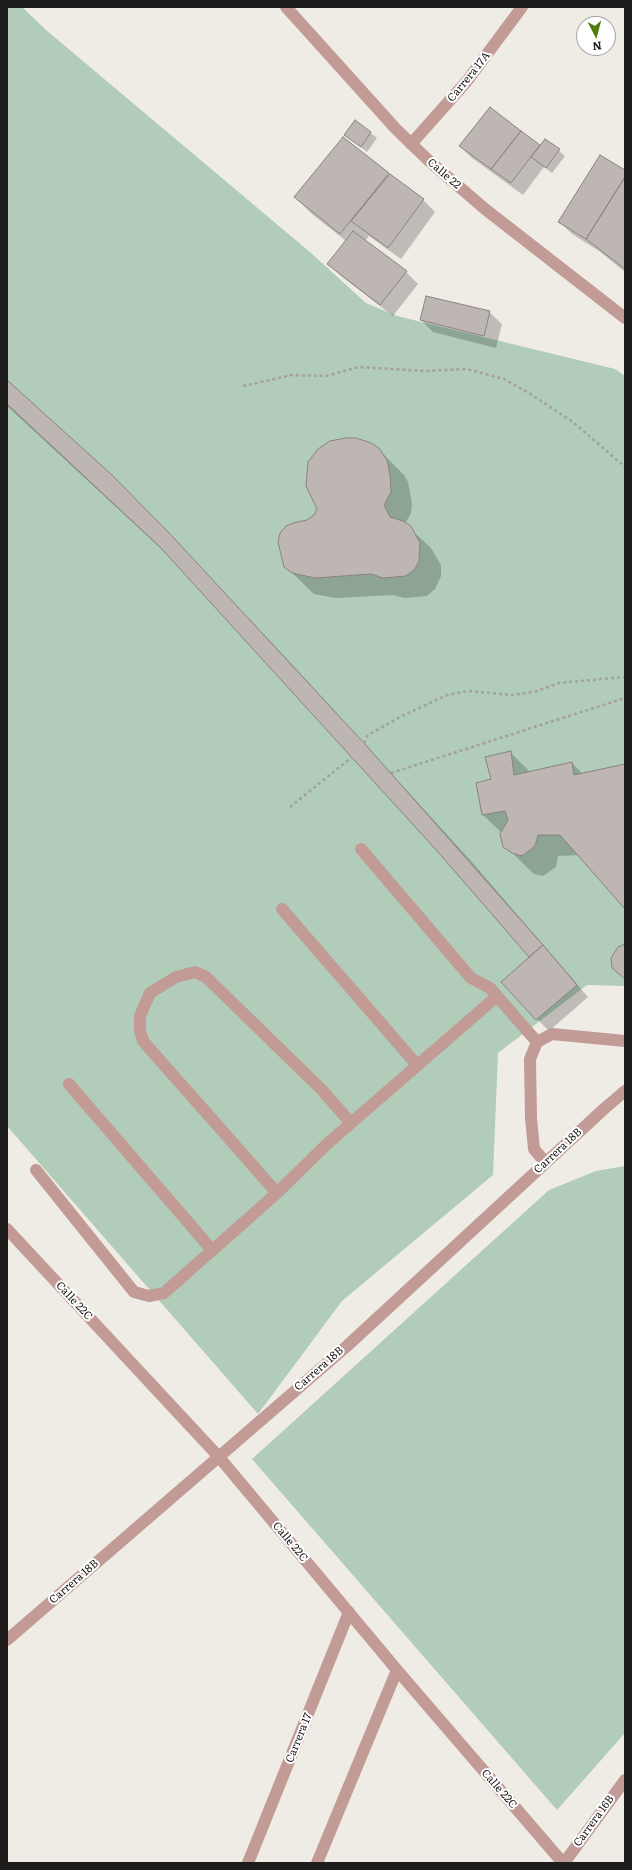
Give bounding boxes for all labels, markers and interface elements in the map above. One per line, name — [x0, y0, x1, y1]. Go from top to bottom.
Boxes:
north arrow — [576, 16, 616, 56]
text: N — [592, 39, 603, 55]
street label: Carrera 17A — [445, 49, 493, 105]
street label: Calle 22 — [425, 156, 463, 192]
street label: Carrera 18B — [531, 1126, 585, 1176]
street label: Calle 22C — [53, 1279, 95, 1323]
street label: Carrera 18B — [292, 1344, 346, 1394]
street label: Calle 22C — [270, 1520, 310, 1564]
street label: Carrera 18B — [47, 1557, 101, 1607]
street label: Carrera 17 — [283, 1711, 315, 1765]
street label: Calle 22C — [478, 1767, 520, 1811]
street label: Carrera 16B — [571, 1793, 617, 1849]

